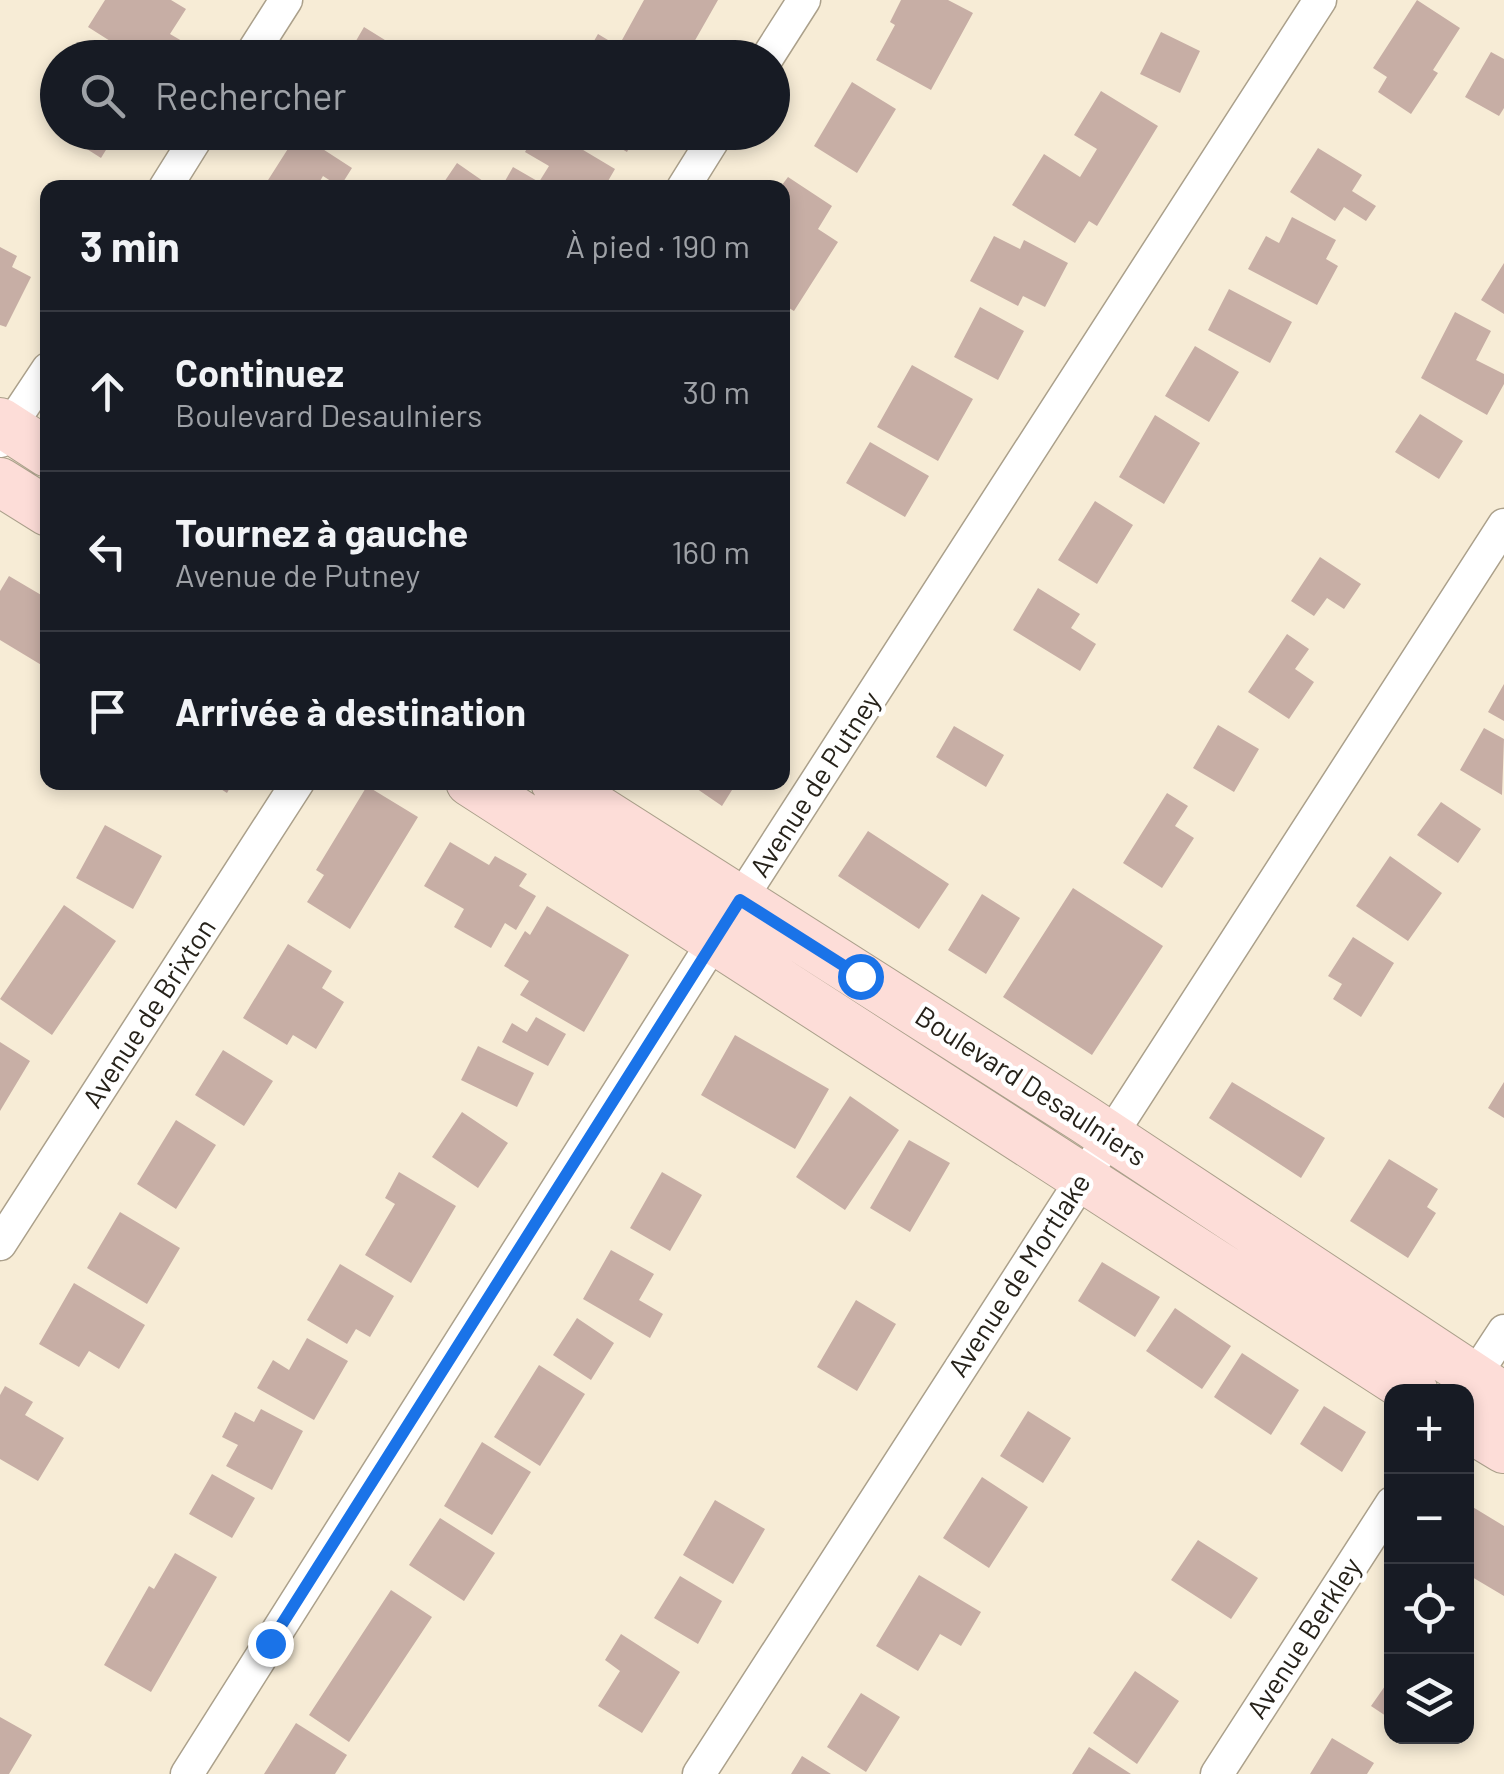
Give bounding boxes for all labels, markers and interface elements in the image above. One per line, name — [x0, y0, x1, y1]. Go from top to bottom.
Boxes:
search box — [40, 40, 790, 150]
icon: search — [75, 68, 130, 123]
text: Rechercher — [155, 72, 346, 118]
text: 3 min — [80, 220, 180, 270]
text: À pied · 190 m — [565, 226, 750, 264]
text: Continuez — [175, 349, 344, 395]
icon: ahead — [80, 364, 135, 419]
text: 30 m — [683, 372, 750, 410]
text: Boulevard Desaulniers — [175, 395, 482, 433]
text: Tournez à gauche — [175, 509, 468, 555]
icon: left — [80, 524, 135, 579]
text: 160 m — [671, 532, 750, 570]
text: Avenue de Putney — [175, 555, 420, 593]
icon: arrive — [80, 684, 135, 739]
street label: Avenue de Putney — [741, 684, 887, 883]
text: Arrivée à destination — [175, 688, 526, 734]
street label: Avenue de Brixton — [74, 911, 222, 1113]
route start — [838, 954, 884, 1000]
street label: Boulevard Desaulniers — [909, 998, 1154, 1173]
street label: Avenue de Mortlake — [940, 1166, 1097, 1383]
map controls — [1384, 1384, 1474, 1744]
button: + — [1384, 1384, 1474, 1474]
button: − — [1384, 1474, 1474, 1564]
street label: Avenue Berkley — [1238, 1550, 1368, 1724]
button: locate — [1384, 1564, 1474, 1654]
route end — [248, 1621, 294, 1667]
button: layers — [1384, 1654, 1474, 1744]

